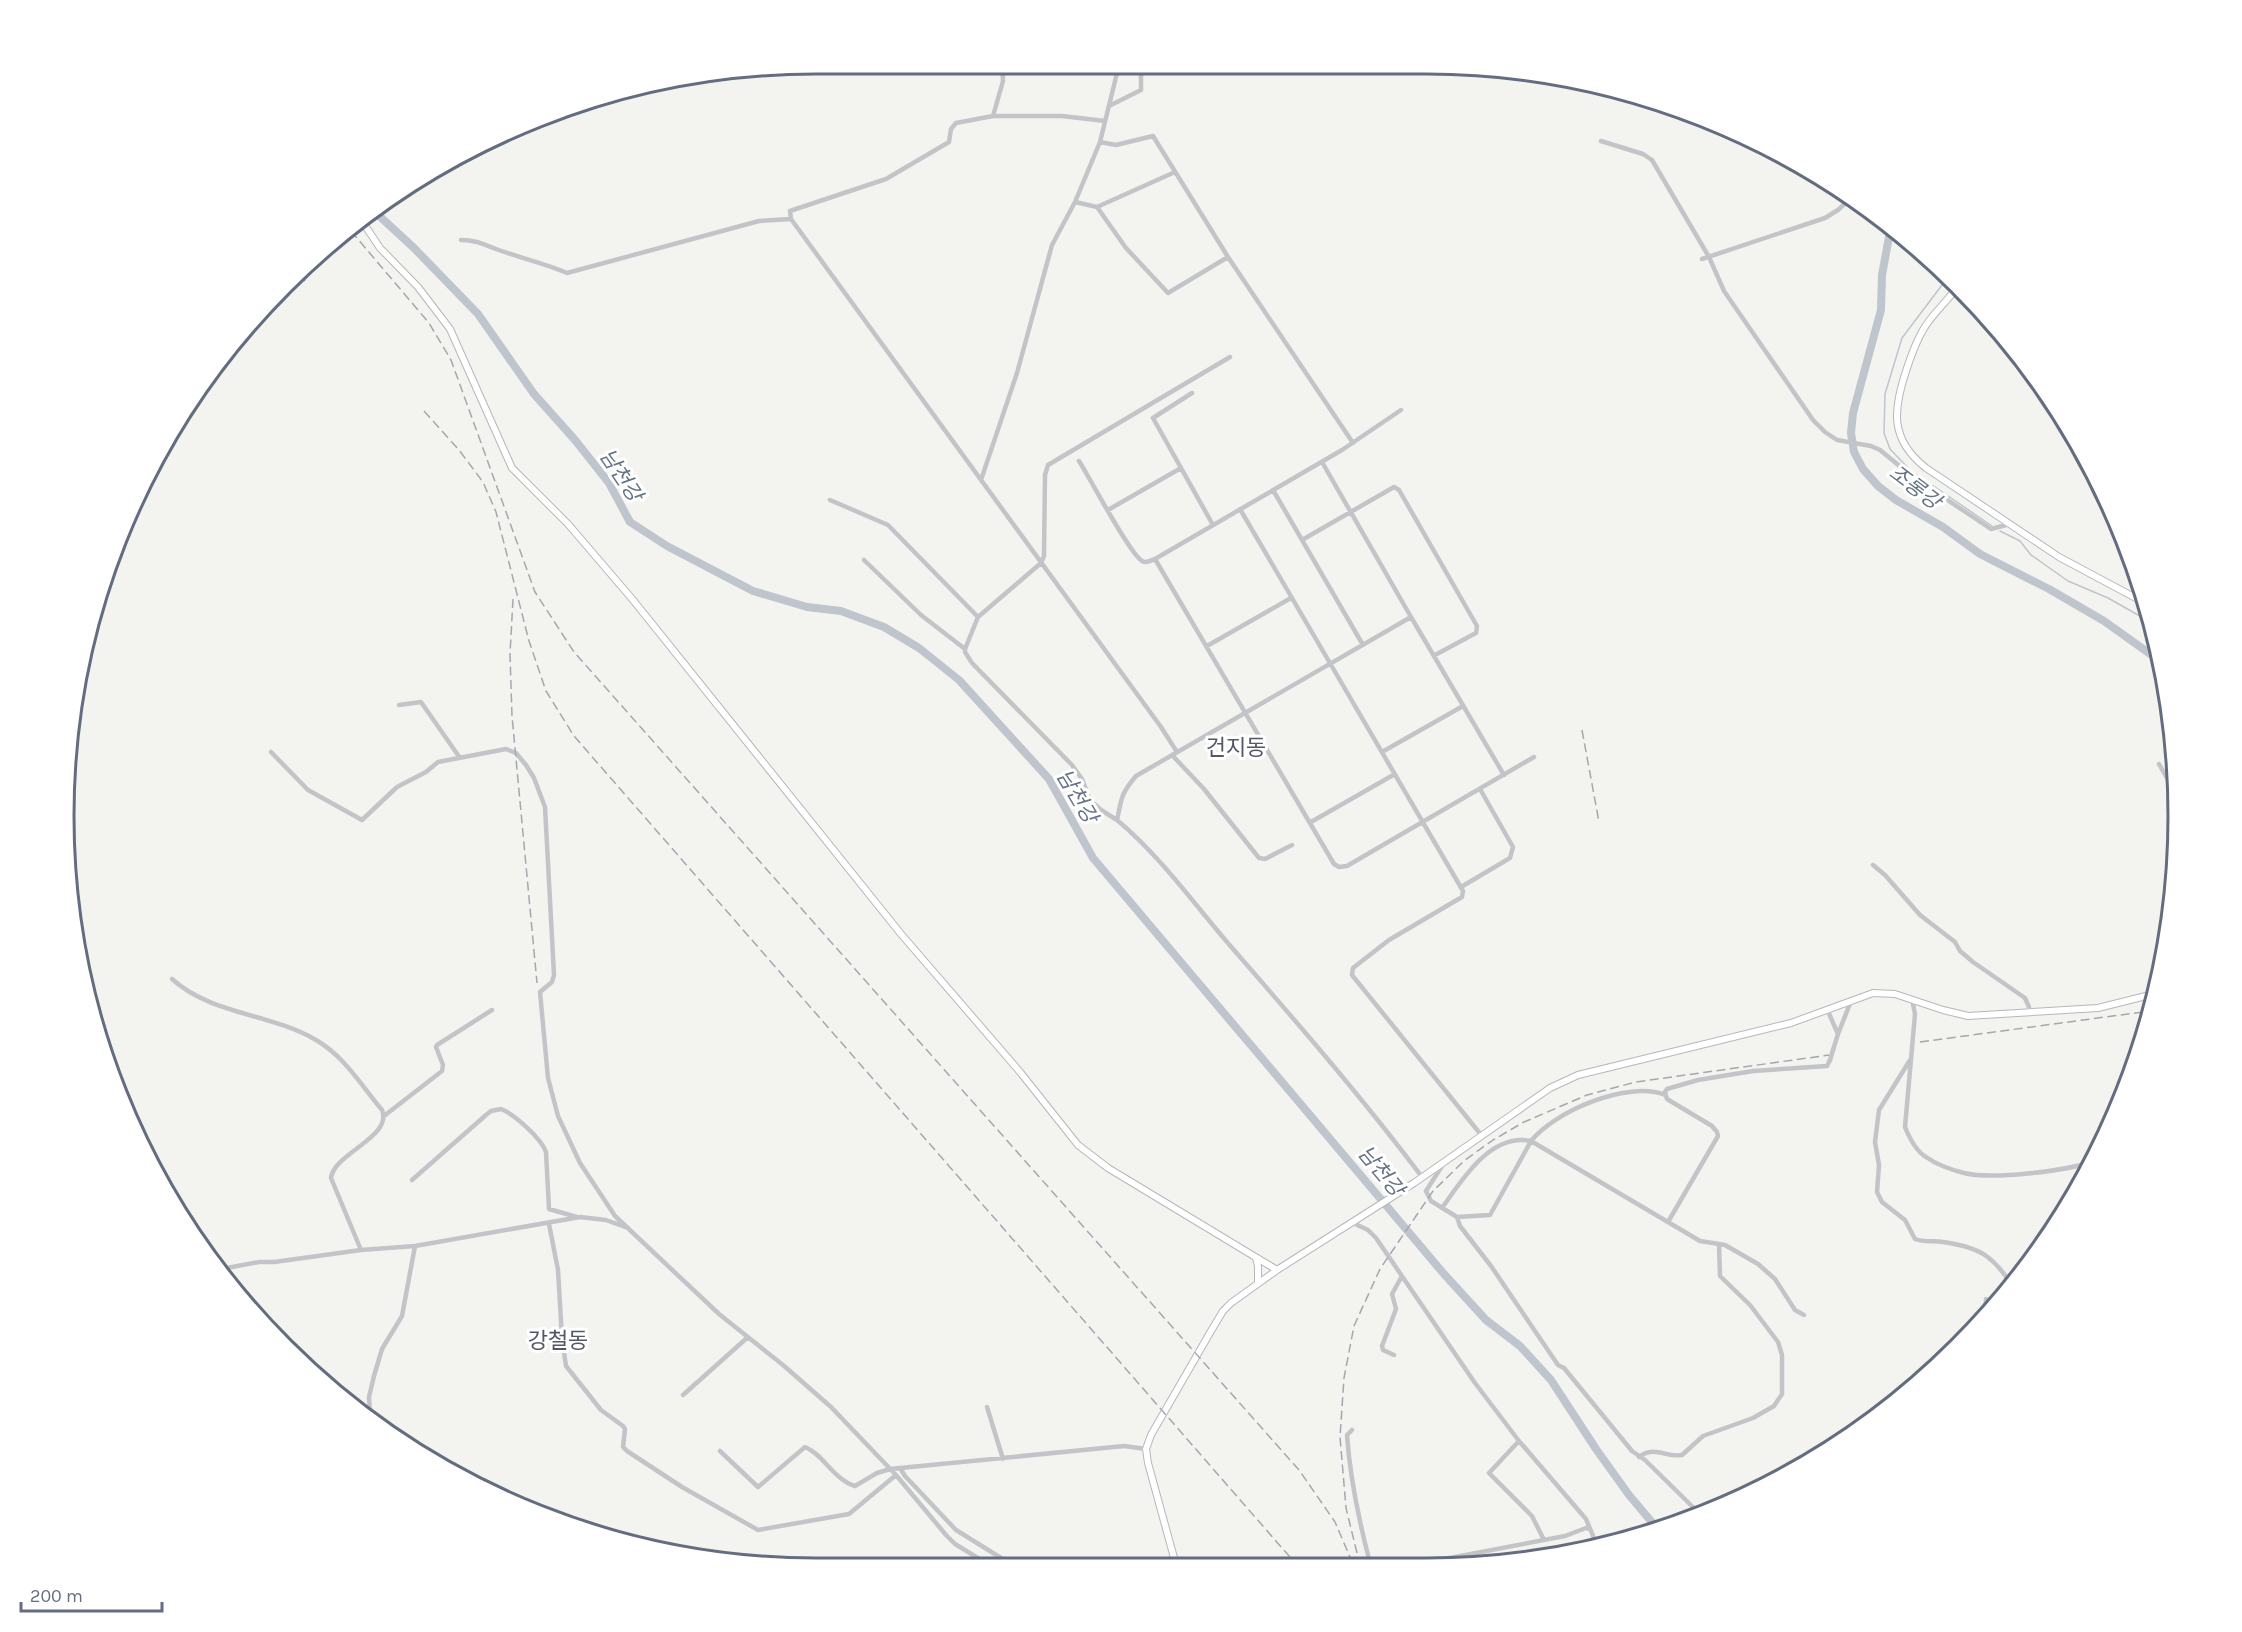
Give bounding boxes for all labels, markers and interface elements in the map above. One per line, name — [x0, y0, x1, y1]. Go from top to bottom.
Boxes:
water label: 남천강 — [595, 444, 649, 508]
water label: 조롱강 — [1885, 460, 1948, 516]
district label: 건지동 — [1206, 735, 1266, 761]
water label: 남천강 — [1052, 765, 1104, 829]
water label: 남천강 — [1353, 1141, 1411, 1203]
district label: 강철동 — [528, 1328, 588, 1354]
scale bar — [21, 1575, 162, 1613]
text: 200 m — [30, 1585, 83, 1607]

